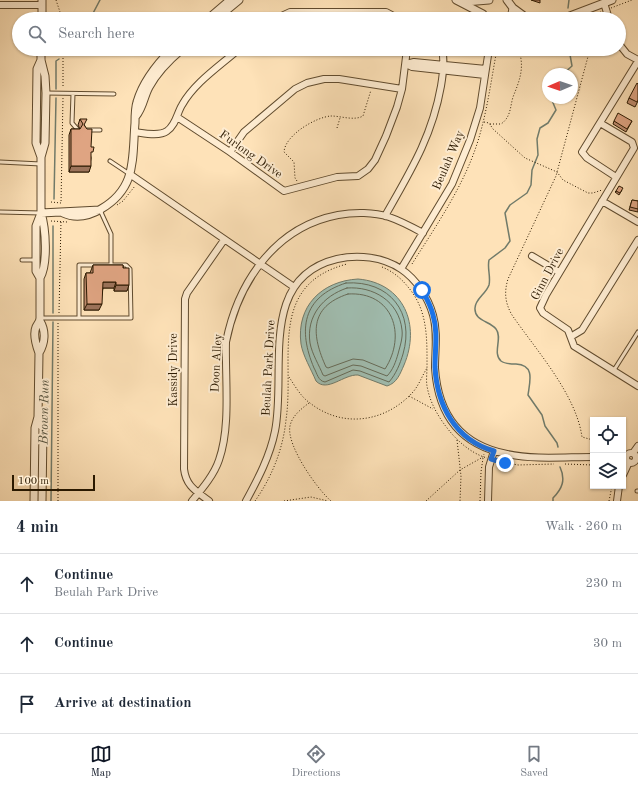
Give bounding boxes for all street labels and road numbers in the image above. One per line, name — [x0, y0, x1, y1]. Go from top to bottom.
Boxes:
street label: Beulah Way — [431, 128, 467, 192]
street label: Furlong Drive — [217, 129, 284, 181]
street label: Ginn Drive — [529, 246, 567, 302]
street label: Beulah Park Drive — [260, 319, 278, 416]
street label: Kassidy Drive — [168, 333, 180, 407]
street label: Doon Alley — [209, 333, 225, 393]

